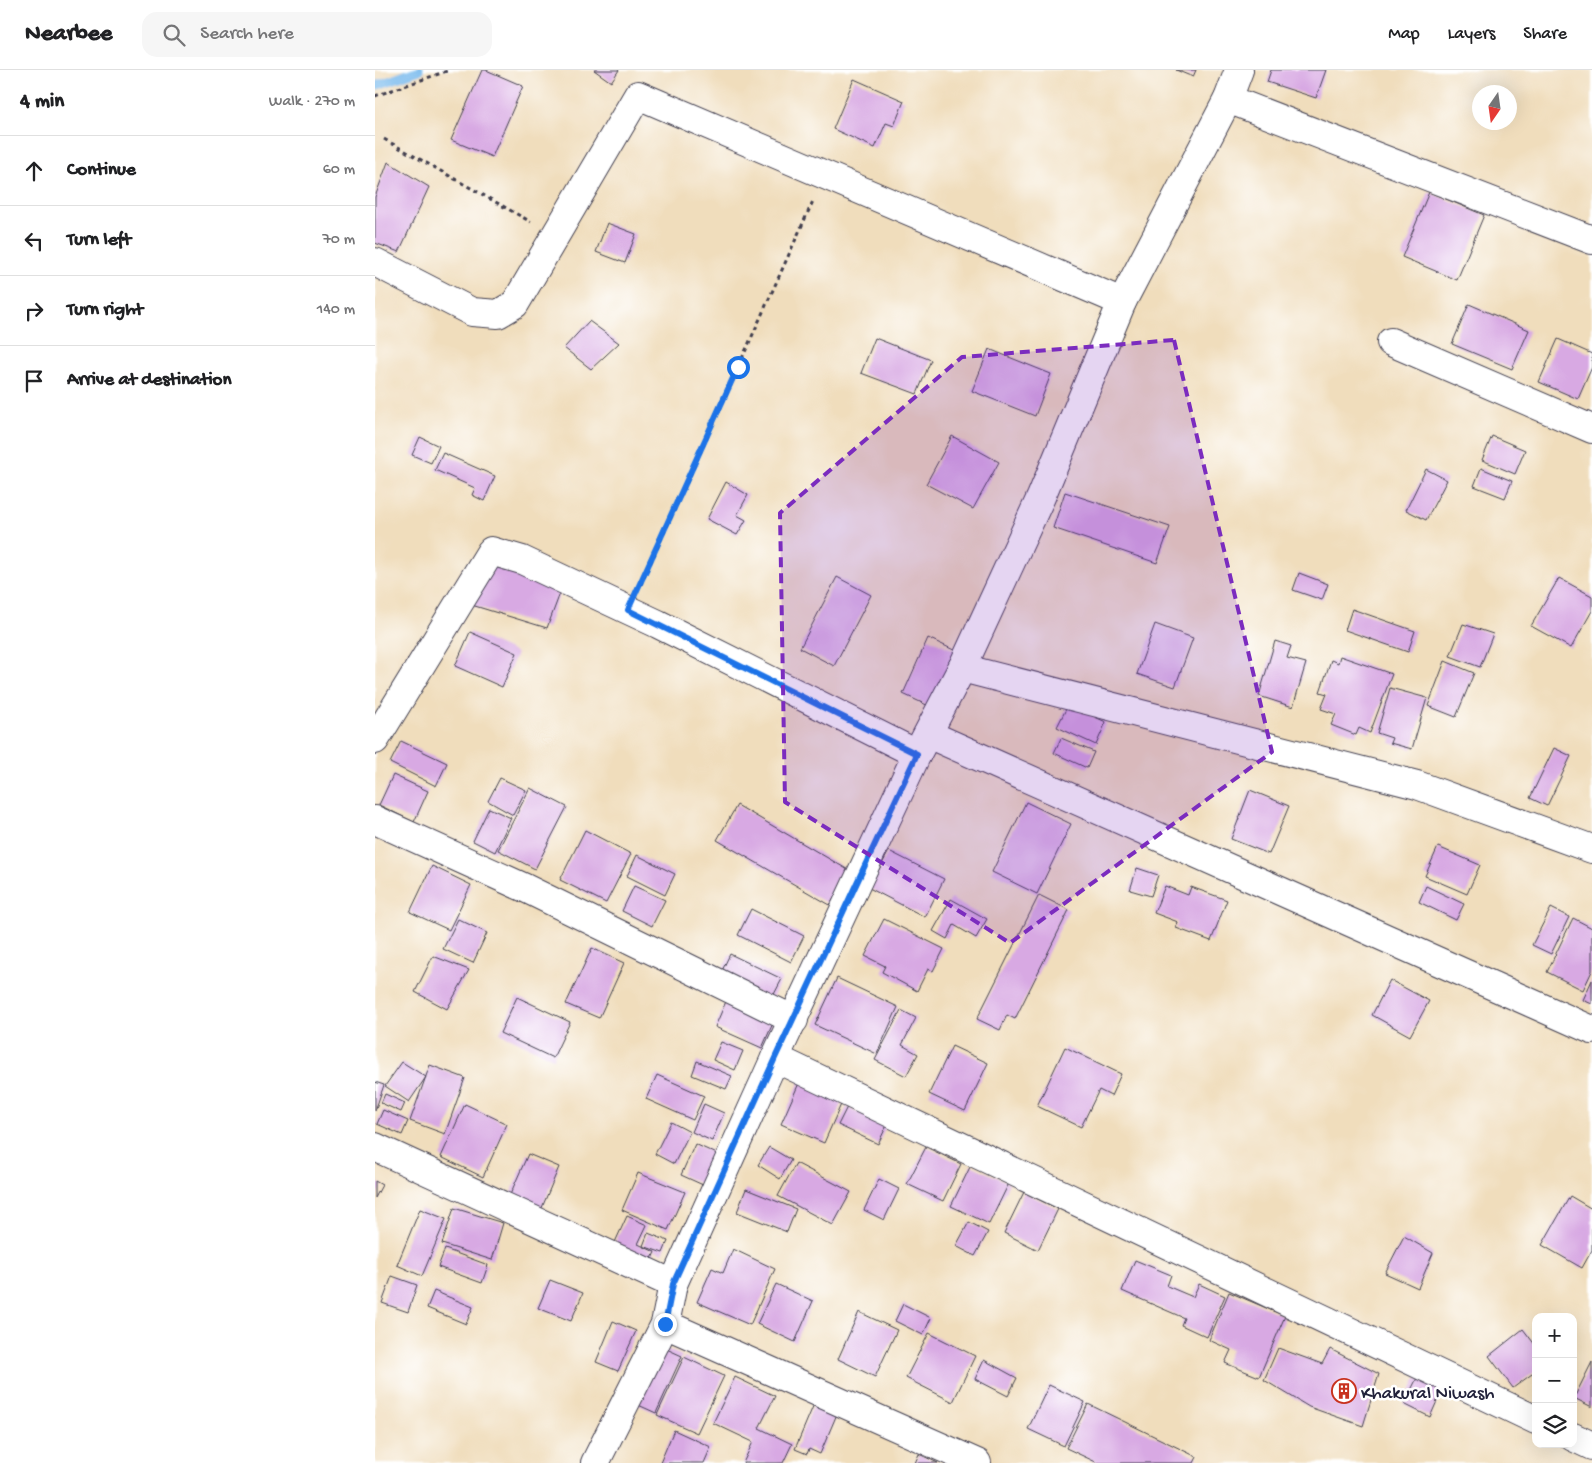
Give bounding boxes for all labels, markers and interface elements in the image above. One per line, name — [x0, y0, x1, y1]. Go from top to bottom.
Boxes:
search box — [142, 12, 492, 57]
text: Nearbee — [25, 20, 112, 49]
icon: search — [160, 21, 188, 49]
text: Search here — [200, 23, 294, 46]
text: Map — [1388, 24, 1420, 45]
text: Layers — [1448, 24, 1495, 45]
text: Share — [1523, 24, 1567, 45]
north arrow — [1472, 85, 1517, 130]
text: 4 min — [20, 90, 64, 115]
text: Walk · 270 m — [269, 93, 355, 112]
icon: ahead — [20, 157, 48, 185]
text: Continue — [67, 159, 136, 182]
text: 60 m — [323, 161, 355, 180]
icon: left — [20, 227, 48, 255]
text: Turn left — [67, 229, 131, 252]
text: 70 m — [322, 231, 355, 250]
icon: right — [20, 297, 48, 325]
text: Turn right — [67, 299, 143, 322]
text: 140 m — [317, 301, 355, 320]
route start — [727, 356, 750, 379]
icon: arrive — [20, 367, 48, 395]
text: Arrive at destination — [67, 369, 231, 392]
route end — [654, 1313, 677, 1336]
map controls — [1532, 1313, 1577, 1448]
button: + — [1532, 1313, 1577, 1358]
button: − — [1532, 1358, 1577, 1403]
building icon: Khakural Niwash — [1331, 1378, 1357, 1404]
place label: Khakural Niwash — [1361, 1383, 1495, 1406]
button: layers — [1532, 1403, 1577, 1448]

